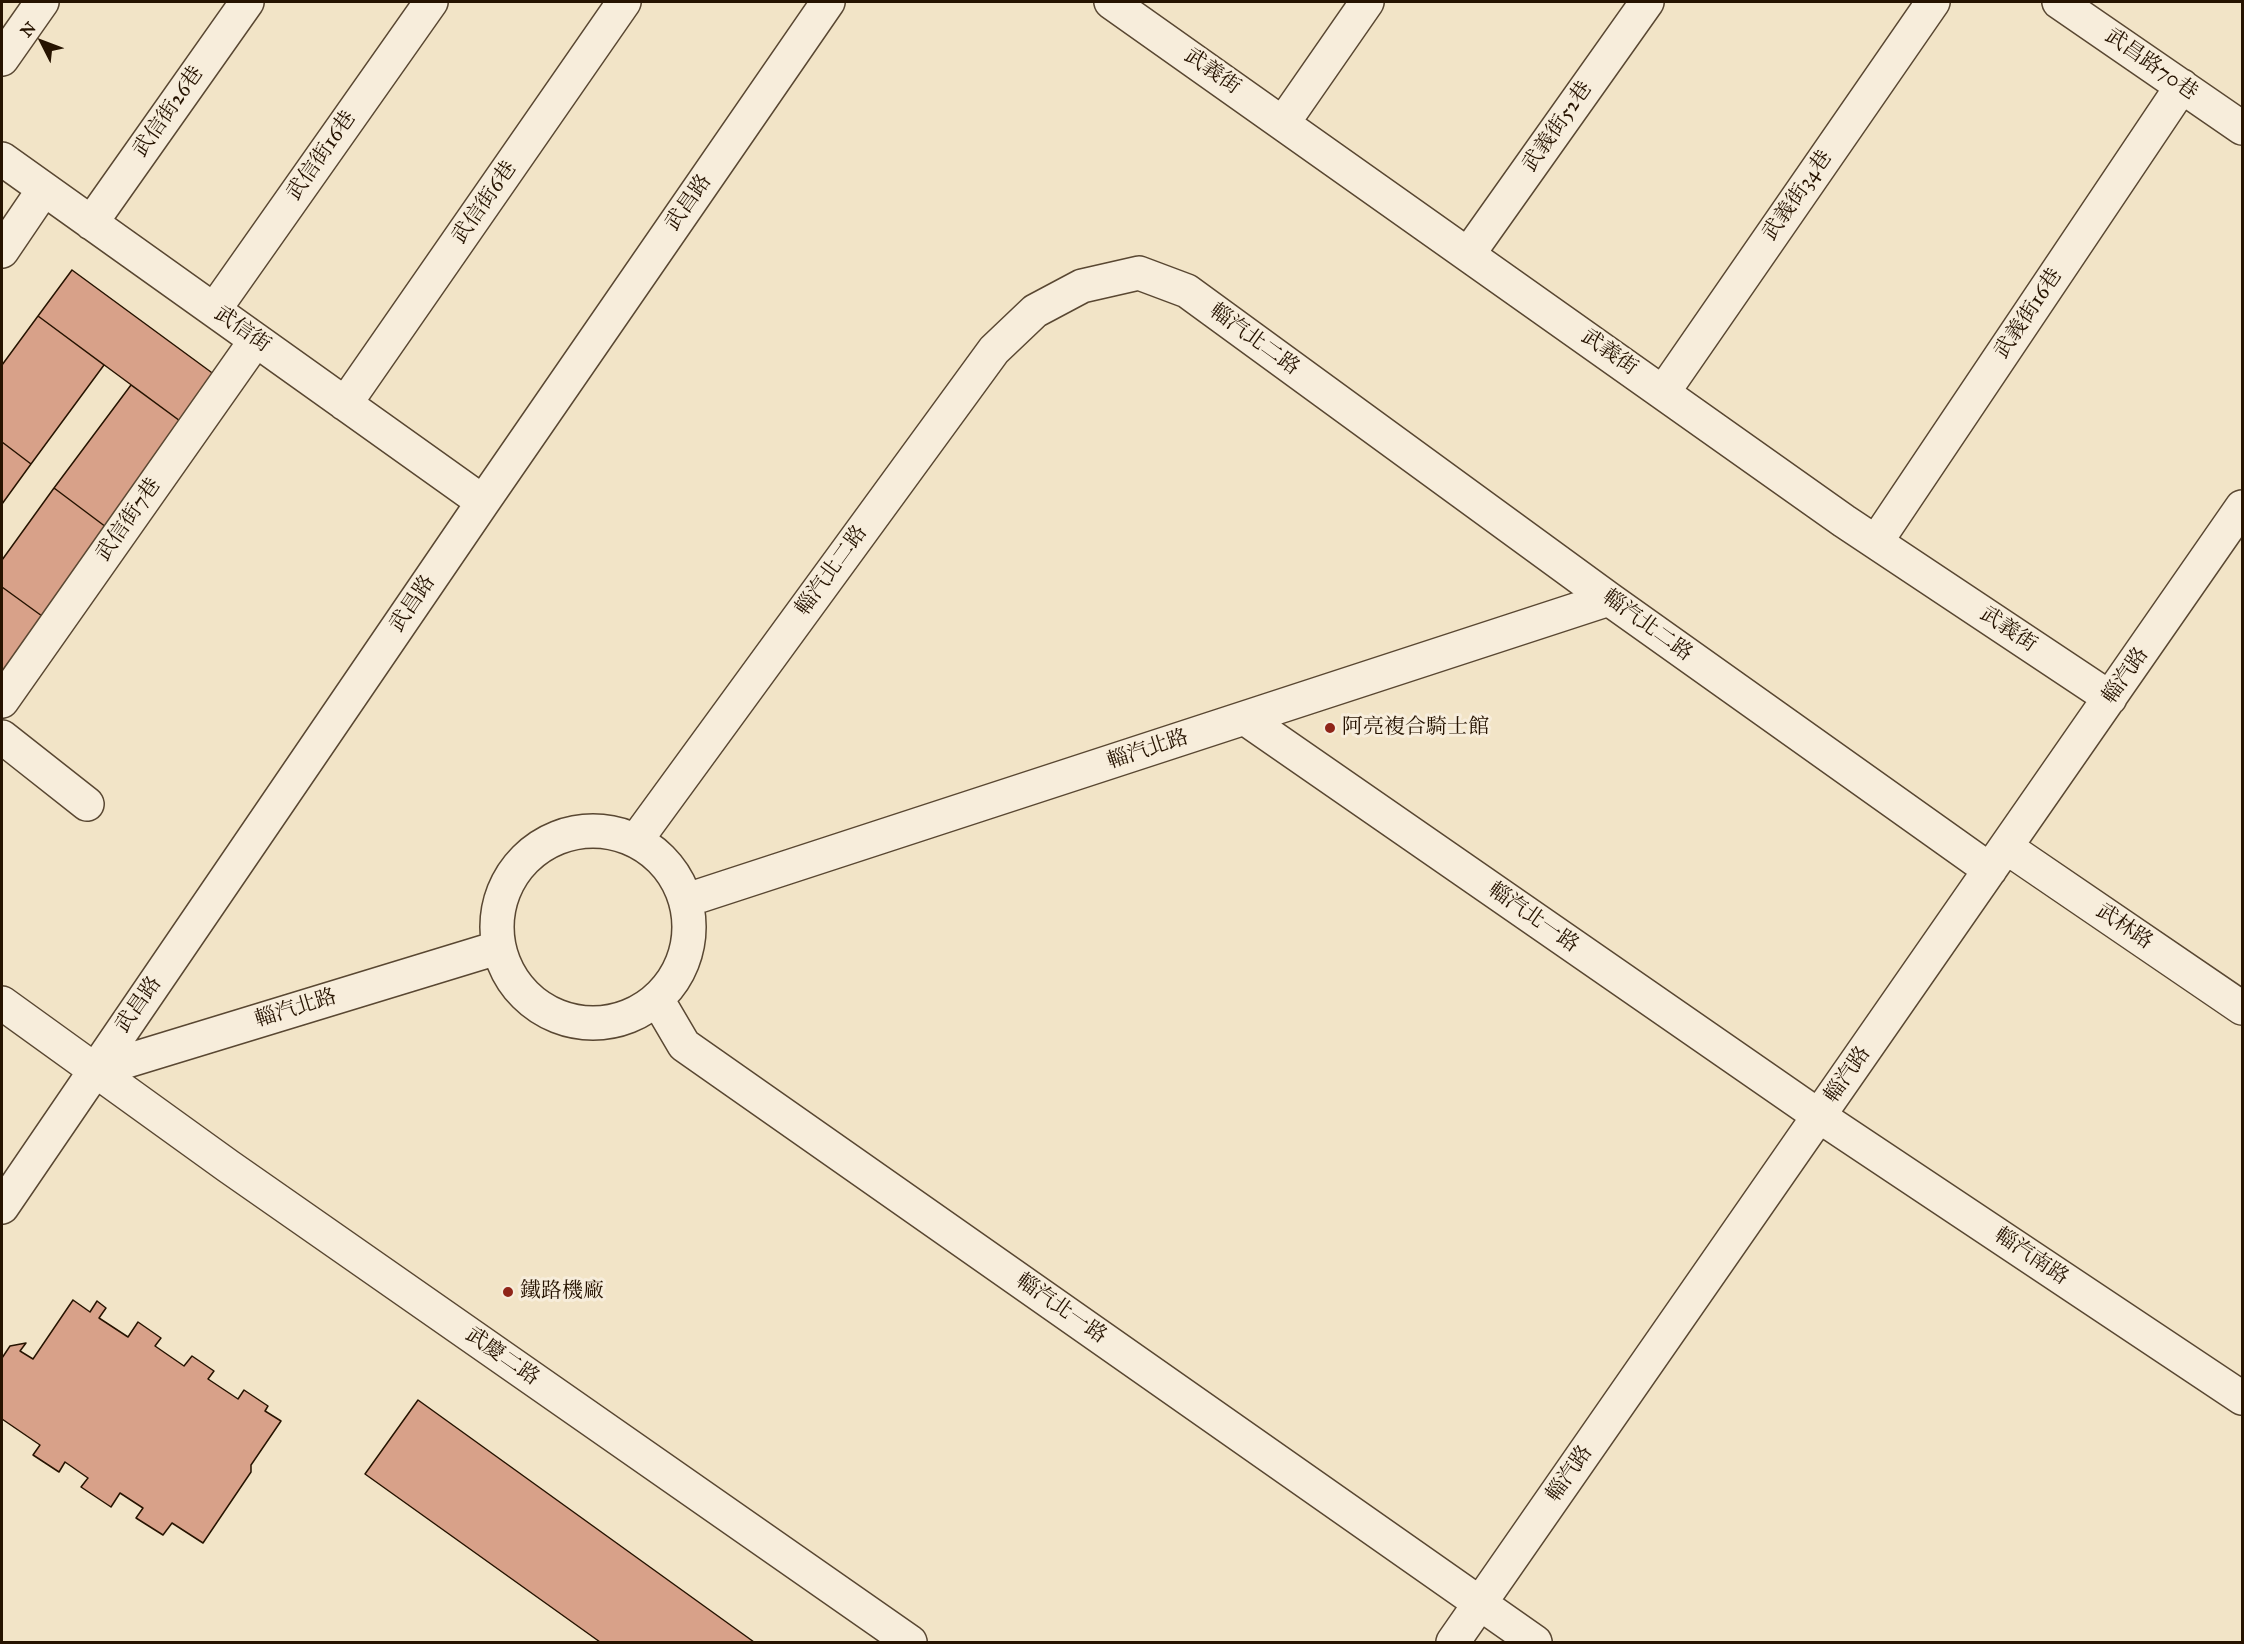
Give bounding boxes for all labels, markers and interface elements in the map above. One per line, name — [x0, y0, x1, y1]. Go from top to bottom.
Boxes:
north arrow — [12, 12, 72, 72]
text: N — [17, 18, 40, 41]
street label: 武昌路70巷 — [2100, 24, 2202, 106]
street label: 武義街 — [1179, 44, 1245, 100]
street label: 武信街26巷 — [129, 62, 209, 162]
street label: 武義街52巷 — [1518, 77, 1598, 177]
street label: 武信街16巷 — [282, 107, 362, 205]
street label: 武義街34巷 — [1758, 146, 1838, 246]
street label: 武信街6巷 — [448, 157, 522, 249]
street label: 武昌路 — [661, 170, 717, 236]
street label: 武義街16巷 — [1990, 264, 2068, 364]
street label: 輜汽北二路 — [1204, 299, 1304, 381]
street label: 武信街 — [209, 302, 275, 358]
street label: 武義街 — [1576, 325, 1642, 381]
street label: 武信街7巷 — [91, 474, 167, 566]
street label: 輜汽北二路 — [791, 521, 873, 621]
street label: 武昌路 — [385, 571, 441, 637]
street label: 輜汽北二路 — [1597, 585, 1697, 667]
street label: 武義街 — [1975, 602, 2041, 658]
street label: 輜汽路 — [2098, 643, 2154, 709]
place label: 阿亮複合騎士館 — [1342, 715, 1489, 741]
marker: 阿亮複合騎士館 — [1323, 721, 1337, 735]
street label: 輜汽北路 — [1104, 725, 1192, 775]
street label: 輜汽北一路 — [1483, 878, 1583, 958]
street label: 武林路 — [2091, 899, 2157, 955]
street label: 武昌路 — [111, 972, 167, 1038]
street label: 輜汽北路 — [252, 985, 340, 1033]
street label: 輜汽路 — [1820, 1042, 1876, 1108]
street label: 輜汽南路 — [1989, 1223, 2073, 1291]
street label: 輜汽北一路 — [1011, 1269, 1111, 1349]
place label: 鐵路機廠 — [520, 1279, 604, 1305]
marker: 鐵路機廠 — [501, 1285, 515, 1299]
street label: 武慶二路 — [460, 1323, 544, 1391]
street label: 輜汽路 — [1542, 1441, 1598, 1507]

